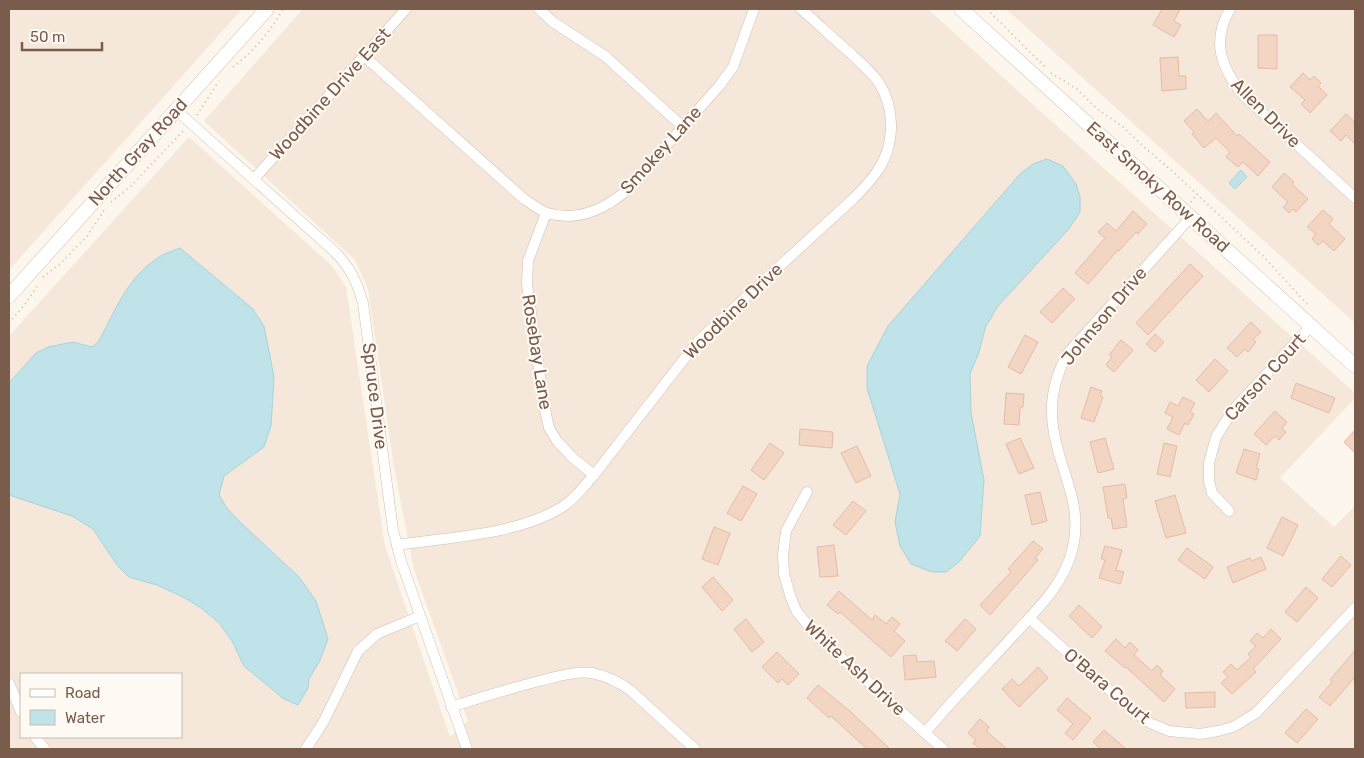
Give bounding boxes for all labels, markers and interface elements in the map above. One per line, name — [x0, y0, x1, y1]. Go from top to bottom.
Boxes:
scale bar — [22, 20, 102, 52]
street label: Woodbine Drive East — [265, 23, 395, 165]
text: 50 m — [30, 28, 65, 46]
street label: Allen Drive — [1227, 74, 1305, 152]
street label: North Gray Road — [84, 94, 192, 210]
street label: Smokey Lane — [616, 101, 706, 199]
street label: East Smoky Row Road — [1082, 117, 1234, 257]
street label: Woodbine Drive — [679, 258, 787, 364]
street label: Johnson Drive — [1056, 262, 1152, 370]
street label: Rosebay Lane — [517, 293, 557, 411]
street label: Carson Court — [1220, 329, 1310, 425]
street label: Spruce Drive — [358, 341, 392, 451]
street label: White Ash Drive — [800, 615, 910, 721]
street label: O'Bara Court — [1059, 643, 1155, 729]
legend — [20, 673, 182, 738]
text: Road — [65, 684, 101, 702]
text: Water — [65, 709, 105, 727]

